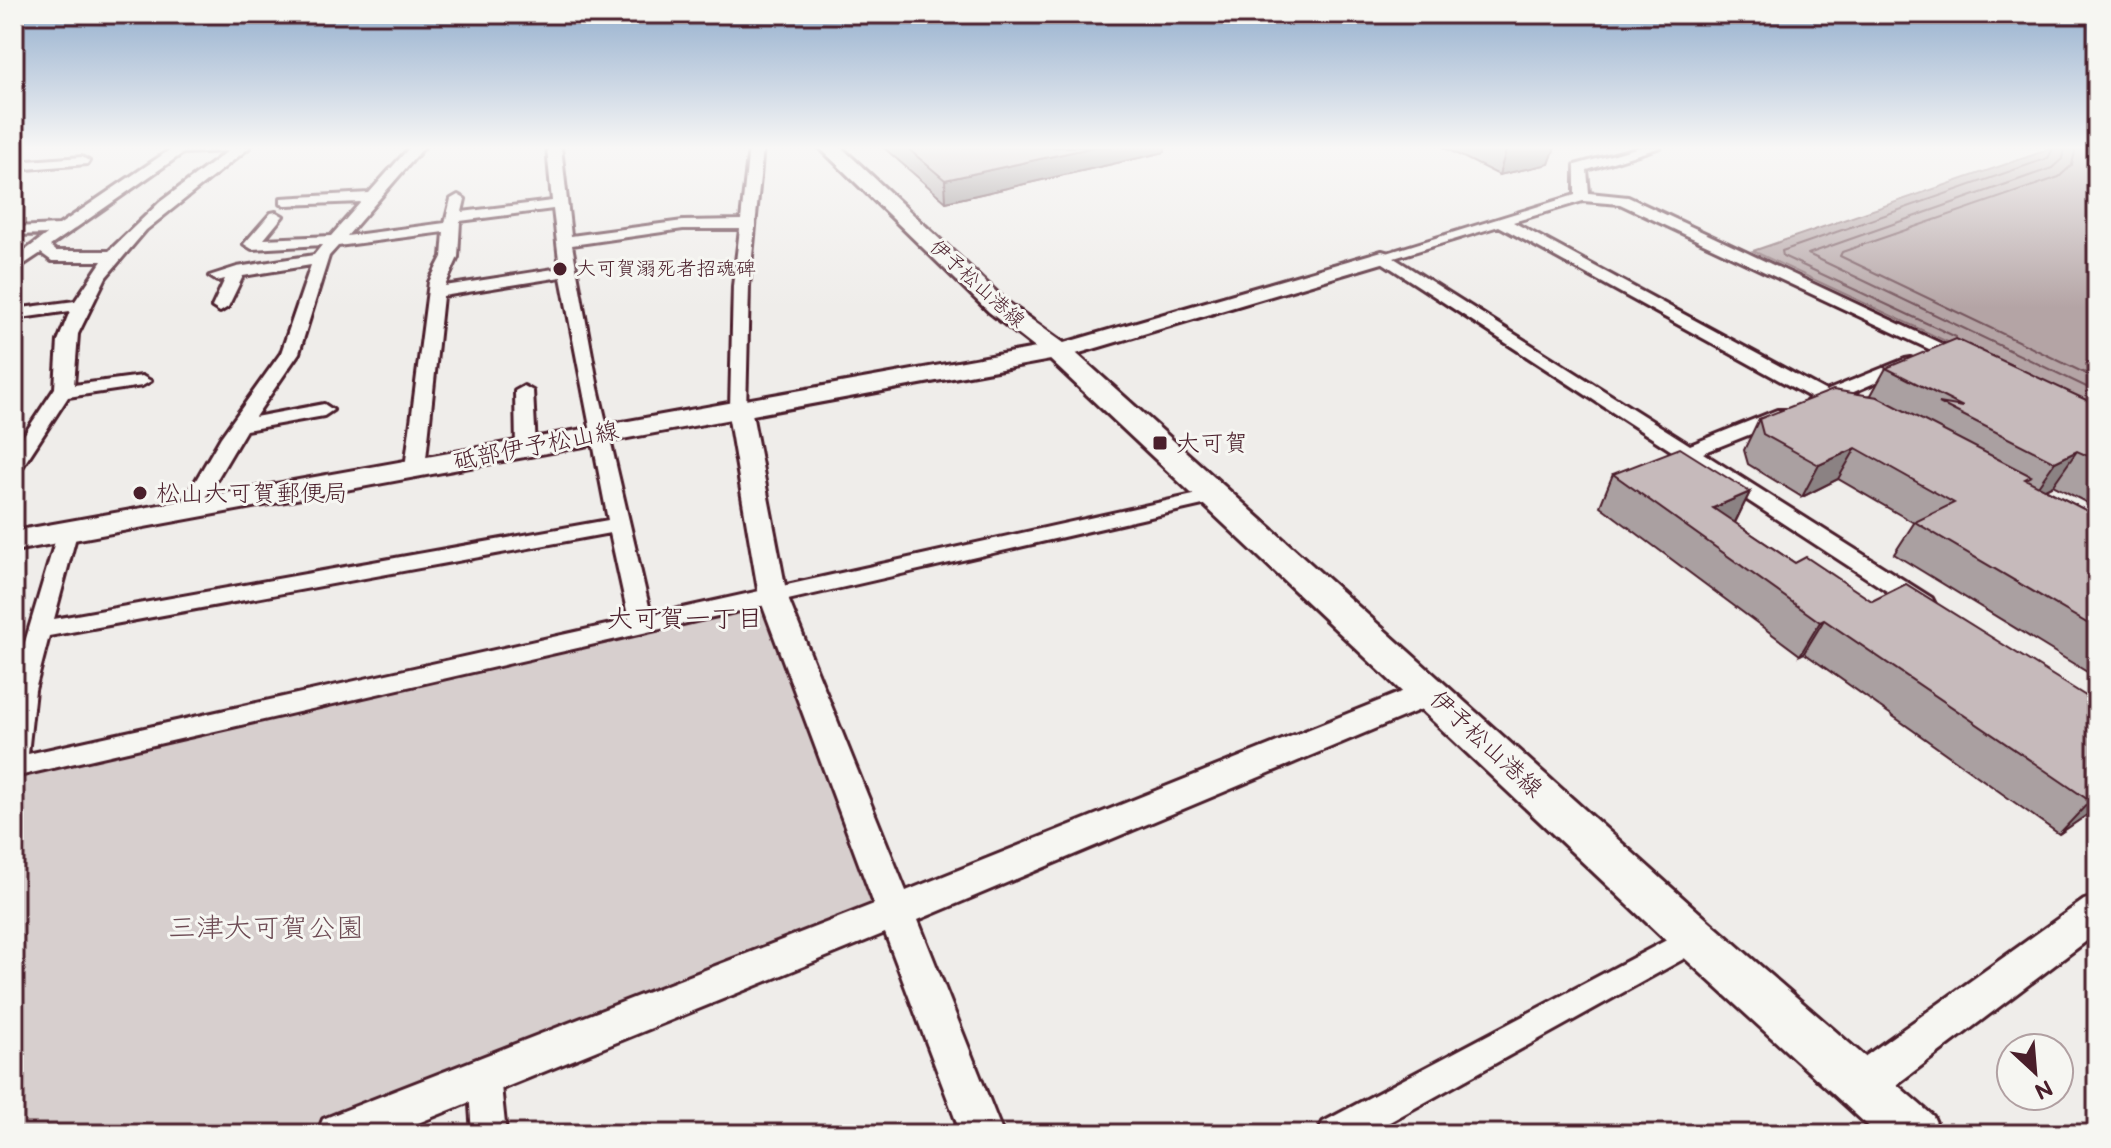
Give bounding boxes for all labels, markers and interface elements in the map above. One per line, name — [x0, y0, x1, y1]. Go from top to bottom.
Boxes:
street label: 伊予松山港線 — [924, 235, 1030, 333]
place label: 大可賀溺死者招魂碑 — [576, 257, 756, 281]
marker: 大可賀溺死者招魂碑 — [551, 260, 569, 278]
street label: 砥部伊予松山線 — [451, 416, 621, 476]
place label: 大可賀 — [1176, 429, 1248, 458]
marker: 大可賀 — [1151, 434, 1169, 452]
place label: 松山大可賀郵便局 — [156, 479, 348, 508]
marker: 松山大可賀郵便局 — [131, 484, 149, 502]
district label: 大可賀一丁目 — [607, 604, 763, 635]
street label: 伊予松山港線 — [1423, 684, 1549, 804]
park label: 三津大可賀公園 — [168, 912, 364, 945]
north arrow — [1995, 1032, 2075, 1112]
text: N — [2030, 1073, 2056, 1104]

